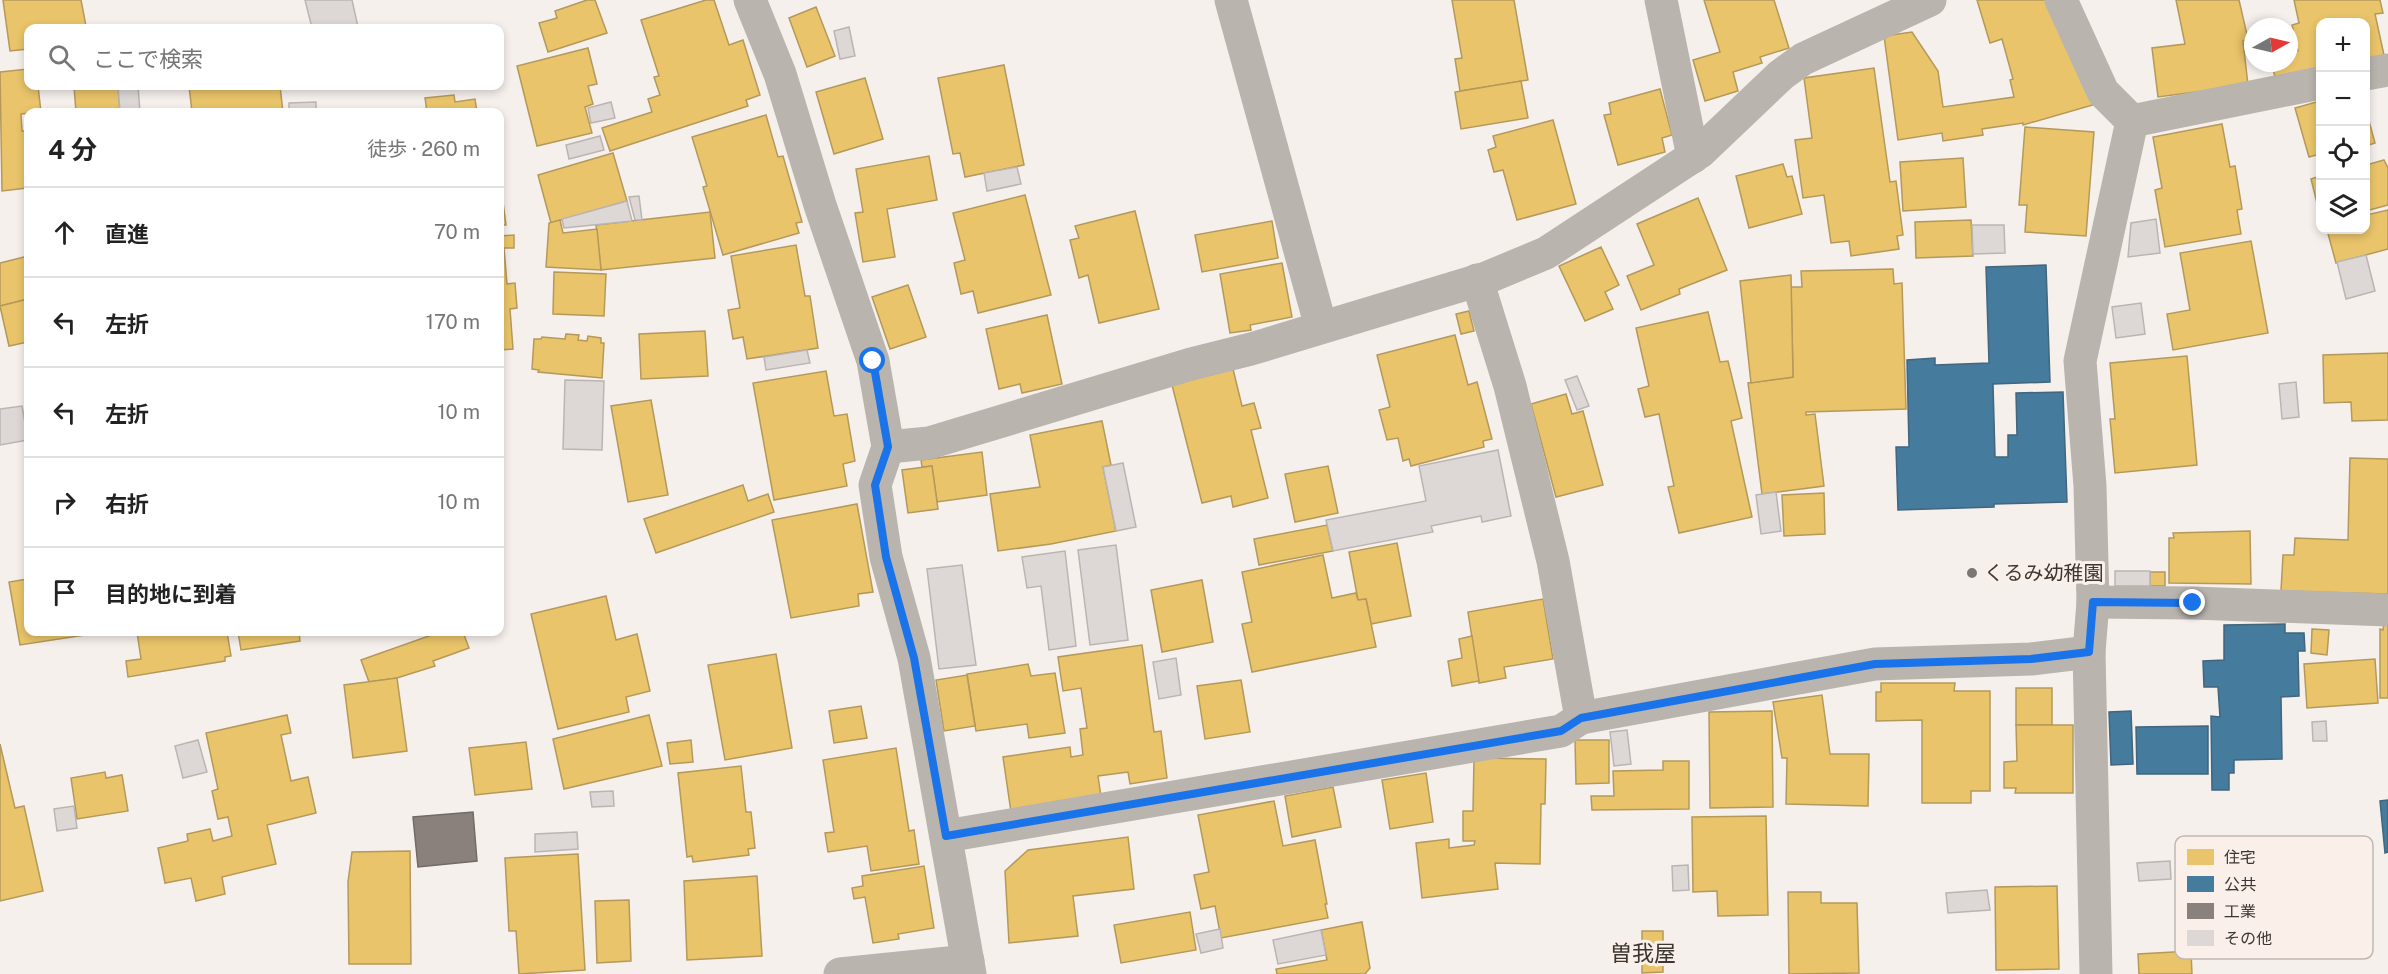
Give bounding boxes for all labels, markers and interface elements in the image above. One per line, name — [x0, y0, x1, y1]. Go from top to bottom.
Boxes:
north arrow — [2244, 18, 2298, 72]
map controls — [2316, 18, 2370, 234]
button: + — [2316, 18, 2370, 72]
search box — [24, 24, 504, 90]
icon: search — [45, 41, 78, 74]
text: ここで検索 — [93, 46, 203, 72]
button: − — [2316, 72, 2370, 126]
button: locate — [2316, 126, 2370, 180]
text: 4 分 — [48, 134, 97, 165]
text: 徒歩 · 260 m — [367, 137, 480, 161]
button: layers — [2316, 180, 2370, 234]
icon: ahead — [48, 216, 81, 249]
text: 70 m — [434, 220, 480, 244]
text: 直進 — [105, 221, 149, 247]
icon: left — [48, 306, 81, 339]
text: 170 m — [426, 310, 480, 334]
text: 左折 — [105, 311, 149, 337]
route start — [859, 347, 885, 373]
icon: left — [48, 396, 81, 429]
text: 10 m — [437, 400, 480, 424]
text: 左折 — [105, 401, 149, 427]
icon: right — [48, 486, 81, 519]
text: 10 m — [437, 490, 480, 514]
text: 右折 — [105, 491, 149, 517]
place label: くるみ幼稚園 — [1984, 561, 2104, 585]
marker: くるみ幼稚園 — [1965, 566, 1979, 580]
icon: arrive — [48, 576, 81, 609]
text: 目的地に到着 — [105, 581, 237, 607]
route end — [2179, 589, 2205, 615]
legend — [2175, 836, 2373, 959]
text: 住宅 — [2224, 848, 2256, 867]
text: 公共 — [2224, 875, 2256, 894]
text: 工業 — [2224, 902, 2256, 921]
text: その他 — [2224, 929, 2272, 948]
district label: 曽我屋 — [1610, 940, 1676, 966]

